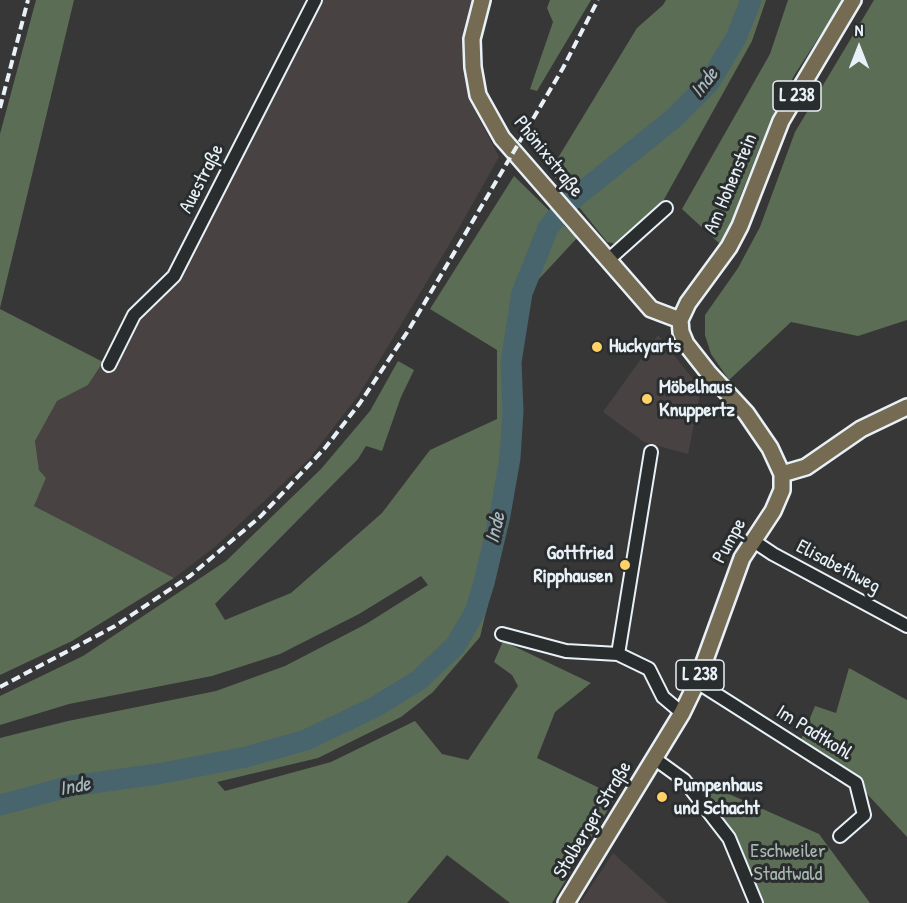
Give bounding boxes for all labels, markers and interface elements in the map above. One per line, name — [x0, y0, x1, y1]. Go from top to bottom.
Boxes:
north arrow — [829, 18, 889, 78]
text: N — [855, 19, 863, 41]
water label: Inde — [686, 63, 724, 103]
road number: L 238 — [773, 81, 821, 111]
street label: Phönixstraße — [508, 112, 588, 202]
street label: Am Hohenstein — [699, 130, 763, 238]
street label: Auestraße — [174, 140, 230, 218]
place label: Huckyarts — [609, 335, 681, 359]
marker: Huckyarts — [590, 340, 604, 354]
place label: Möbelhaus Knuppertz — [659, 376, 735, 423]
marker: Möbelhaus Knuppertz — [640, 392, 654, 406]
water label: Inde — [480, 510, 512, 546]
street label: Pumpe — [708, 514, 752, 568]
street label: Elisabethweg — [792, 535, 884, 599]
place label: Gottfried Ripphausen — [533, 542, 613, 589]
marker: Gottfried Ripphausen — [618, 558, 632, 572]
road number: L 238 — [676, 660, 724, 690]
street label: Im Padtkohl — [772, 700, 856, 766]
street label: Stolberger Straße — [549, 757, 637, 883]
water label: Inde — [57, 772, 93, 802]
place label: Pumpenhaus und Schacht — [674, 774, 763, 821]
marker: Pumpenhaus und Schacht — [655, 790, 669, 804]
park label: Eschweiler Stadtwald — [750, 840, 826, 887]

